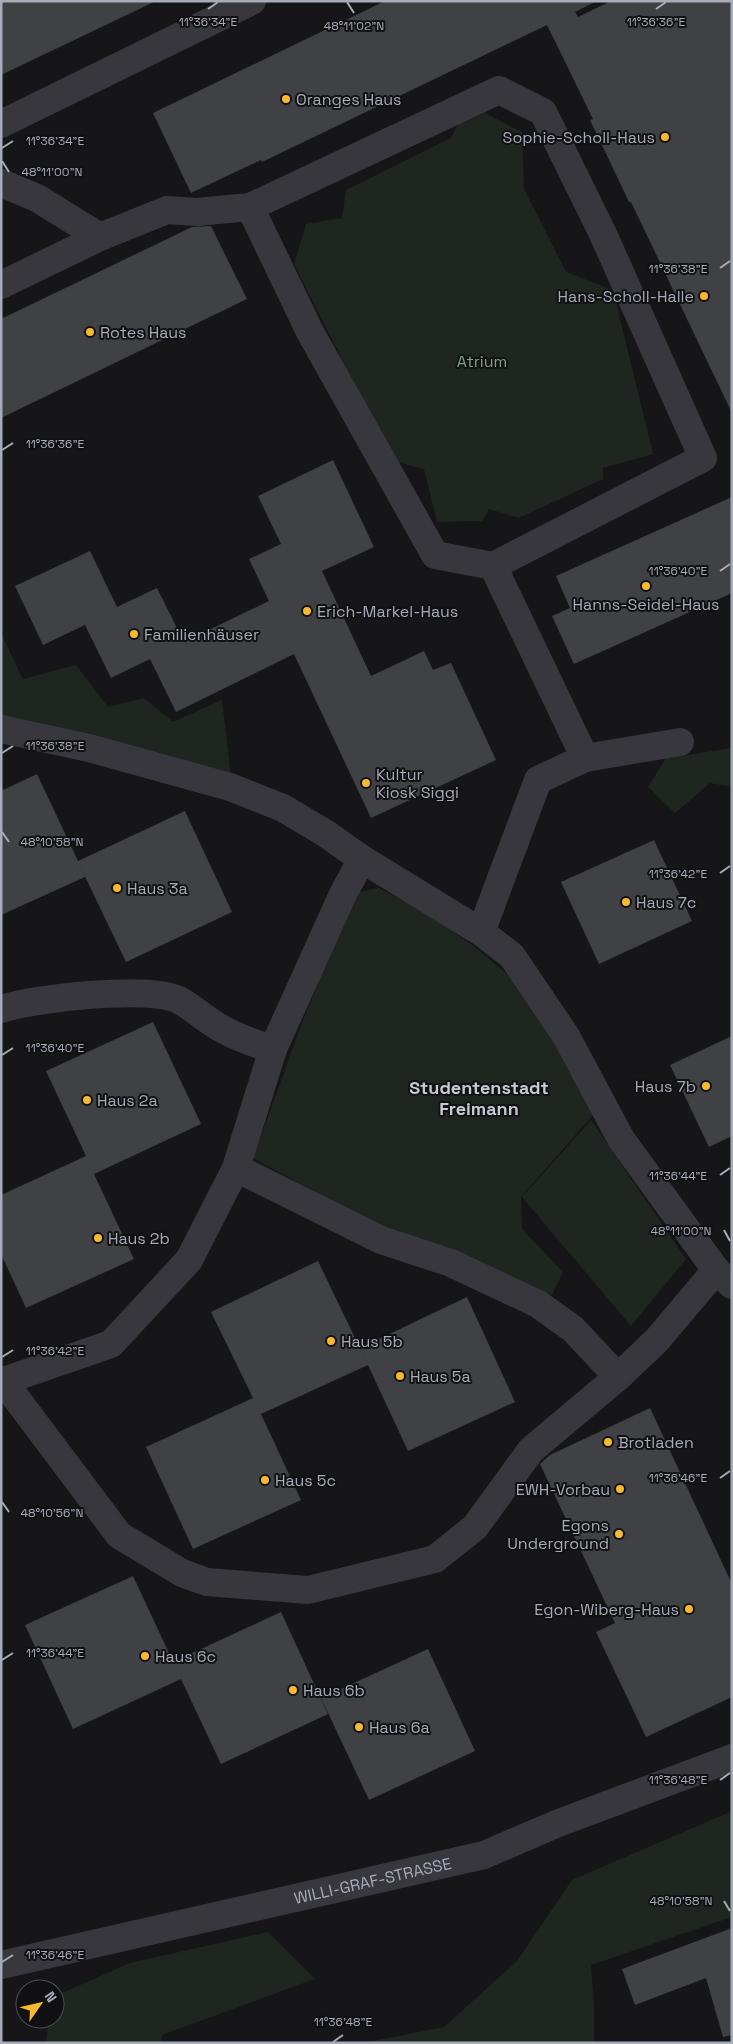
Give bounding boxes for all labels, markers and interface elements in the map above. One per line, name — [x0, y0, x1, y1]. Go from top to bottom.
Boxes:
text: 11°36'34"E — [179, 14, 237, 30]
text: 11°36'36"E — [627, 14, 686, 30]
text: 48°11'02"N — [324, 18, 384, 34]
place label: Oranges Haus — [296, 89, 401, 110]
marker: Oranges Haus — [280, 93, 292, 105]
place label: Sophie-Scholl-Haus — [503, 127, 655, 148]
marker: Sophie-Scholl-Haus — [659, 131, 671, 143]
text: 11°36'34"E — [26, 133, 84, 149]
text: 48°11'00"N — [21, 164, 83, 180]
text: 11°36'38"E — [649, 261, 708, 277]
place label: Hans-Scholl-Halle — [558, 286, 694, 307]
marker: Hans-Scholl-Halle — [698, 290, 710, 302]
place label: Rotes Haus — [100, 322, 186, 343]
marker: Rotes Haus — [84, 326, 96, 338]
park label: Atrium — [457, 351, 507, 372]
text: 11°36'36"E — [26, 436, 85, 452]
text: 11°36'40"E — [649, 563, 708, 579]
marker: Hanns-Seidel-Haus — [640, 580, 652, 592]
place label: Hanns-Seidel-Haus — [573, 594, 719, 615]
place label: Erich-Markel-Haus — [317, 601, 458, 622]
marker: Erich-Markel-Haus — [301, 605, 313, 617]
place label: Familienhäuser — [144, 624, 259, 645]
marker: Familienhäuser — [128, 628, 140, 640]
text: 11°36'38"E — [26, 738, 85, 754]
place label: Kultur Kiosk Siggi — [376, 764, 459, 803]
marker: Kultur Kiosk Siggi — [360, 777, 372, 789]
text: 48°10'58"N — [20, 834, 84, 850]
text: 11°36'42"E — [649, 866, 707, 882]
place label: Haus 3a — [127, 878, 188, 899]
marker: Haus 3a — [111, 882, 123, 894]
place label: Haus 7c — [636, 892, 696, 913]
marker: Haus 7c — [620, 896, 632, 908]
text: 11°36'40"E — [26, 1040, 85, 1056]
district label: Studentenstadt Freimann — [409, 1076, 549, 1120]
place label: Haus 7b — [635, 1076, 696, 1097]
marker: Haus 7b — [700, 1080, 712, 1092]
place label: Haus 2a — [97, 1090, 158, 1111]
marker: Haus 2a — [81, 1094, 93, 1106]
text: 11°36'44"E — [649, 1168, 707, 1184]
text: 48°11'00"N — [650, 1223, 712, 1239]
place label: Haus 2b — [108, 1228, 170, 1249]
marker: Haus 2b — [92, 1232, 104, 1244]
place label: Haus 5b — [341, 1331, 403, 1352]
marker: Haus 5b — [325, 1335, 337, 1347]
text: 11°36'42"E — [26, 1343, 84, 1359]
place label: Haus 5a — [410, 1366, 471, 1387]
marker: Haus 5a — [394, 1370, 406, 1382]
place label: Brotladen — [618, 1432, 694, 1453]
marker: Brotladen — [602, 1436, 614, 1448]
place label: Haus 5c — [275, 1470, 336, 1491]
text: 11°36'46"E — [649, 1470, 707, 1486]
marker: Haus 5c — [259, 1474, 271, 1486]
place label: EWH-Vorbau — [516, 1479, 610, 1500]
marker: EWH-Vorbau — [614, 1483, 626, 1495]
text: 48°10'56"N — [21, 1505, 83, 1521]
place label: Egons Underground — [507, 1515, 609, 1554]
marker: Egons Underground — [613, 1528, 625, 1540]
place label: Egon-Wiberg-Haus — [534, 1599, 679, 1620]
marker: Egon-Wiberg-Haus — [683, 1603, 695, 1615]
text: 11°36'44"E — [26, 1645, 84, 1661]
place label: Haus 6c — [155, 1646, 216, 1667]
marker: Haus 6c — [139, 1650, 151, 1662]
place label: Haus 6b — [303, 1680, 365, 1701]
marker: Haus 6b — [287, 1684, 299, 1696]
place label: Haus 6a — [369, 1717, 430, 1738]
marker: Haus 6a — [353, 1721, 365, 1733]
text: 11°36'48"E — [649, 1772, 708, 1788]
street label: WILLI-GRAF-STRASSE — [292, 1853, 453, 1909]
text: 48°10'58"N — [649, 1893, 713, 1909]
text: 11°36'46"E — [26, 1947, 84, 1963]
north arrow — [15, 1979, 65, 2029]
text: N — [41, 1988, 61, 2006]
text: 11°36'48"E — [314, 2014, 373, 2030]

